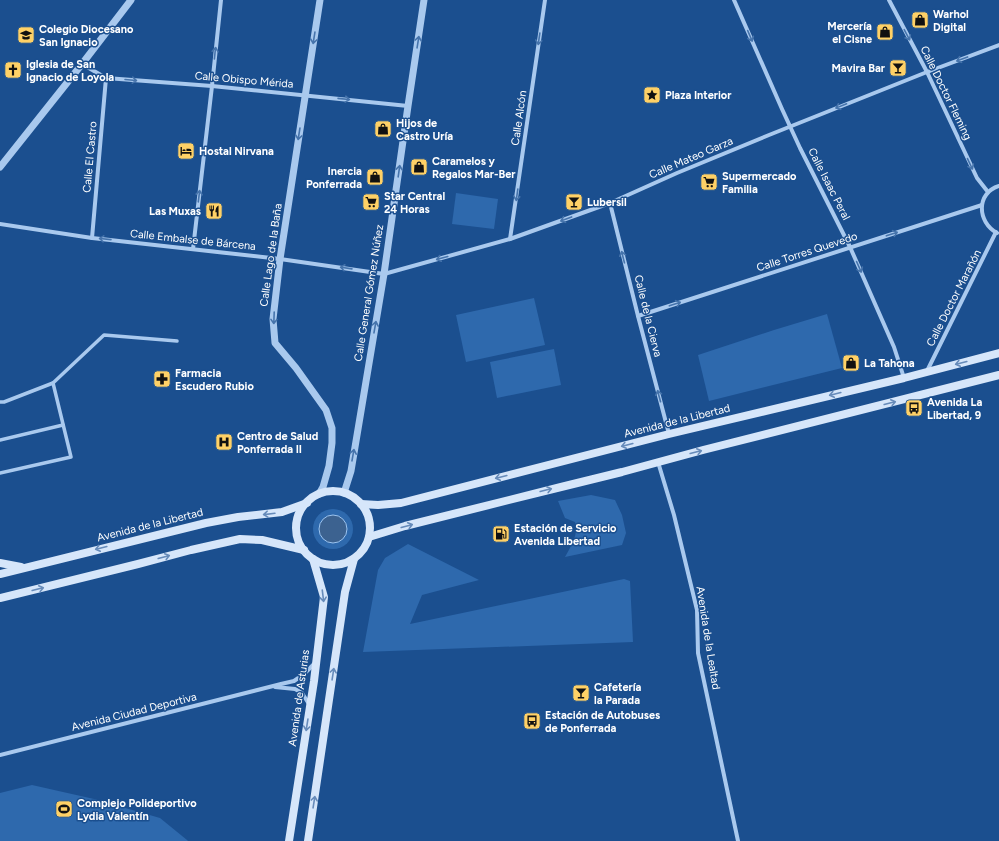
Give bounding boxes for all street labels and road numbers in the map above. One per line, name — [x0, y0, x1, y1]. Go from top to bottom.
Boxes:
street label: Calle Doctor Fleming — [918, 44, 974, 142]
street label: Calle Obispo Mérida — [194, 69, 294, 91]
street label: Calle Alcón — [509, 90, 529, 146]
street label: Calle El Castro — [80, 121, 100, 193]
street label: Calle Mateo Garza — [647, 134, 735, 182]
street label: Calle Isaac Peral — [805, 146, 853, 222]
street label: Calle Lago de la Baña — [257, 203, 285, 307]
street label: Calle General Gómez Núñez — [352, 224, 386, 362]
street label: Calle Embalse de Bárcena — [130, 227, 256, 253]
street label: Calle Torres Quevedo — [755, 230, 859, 274]
street label: Calle Doctor Marañón — [924, 247, 984, 349]
street label: Calle de la Cierva — [631, 273, 665, 359]
street label: Avenida de la Libertad — [623, 402, 731, 440]
street label: Avenida de la Libertad — [96, 506, 204, 544]
street label: Avenida de la Lealtad — [693, 585, 723, 691]
street label: Avenida de Asturias — [286, 649, 312, 747]
street label: Avenida Ciudad Deportiva — [70, 690, 198, 734]

